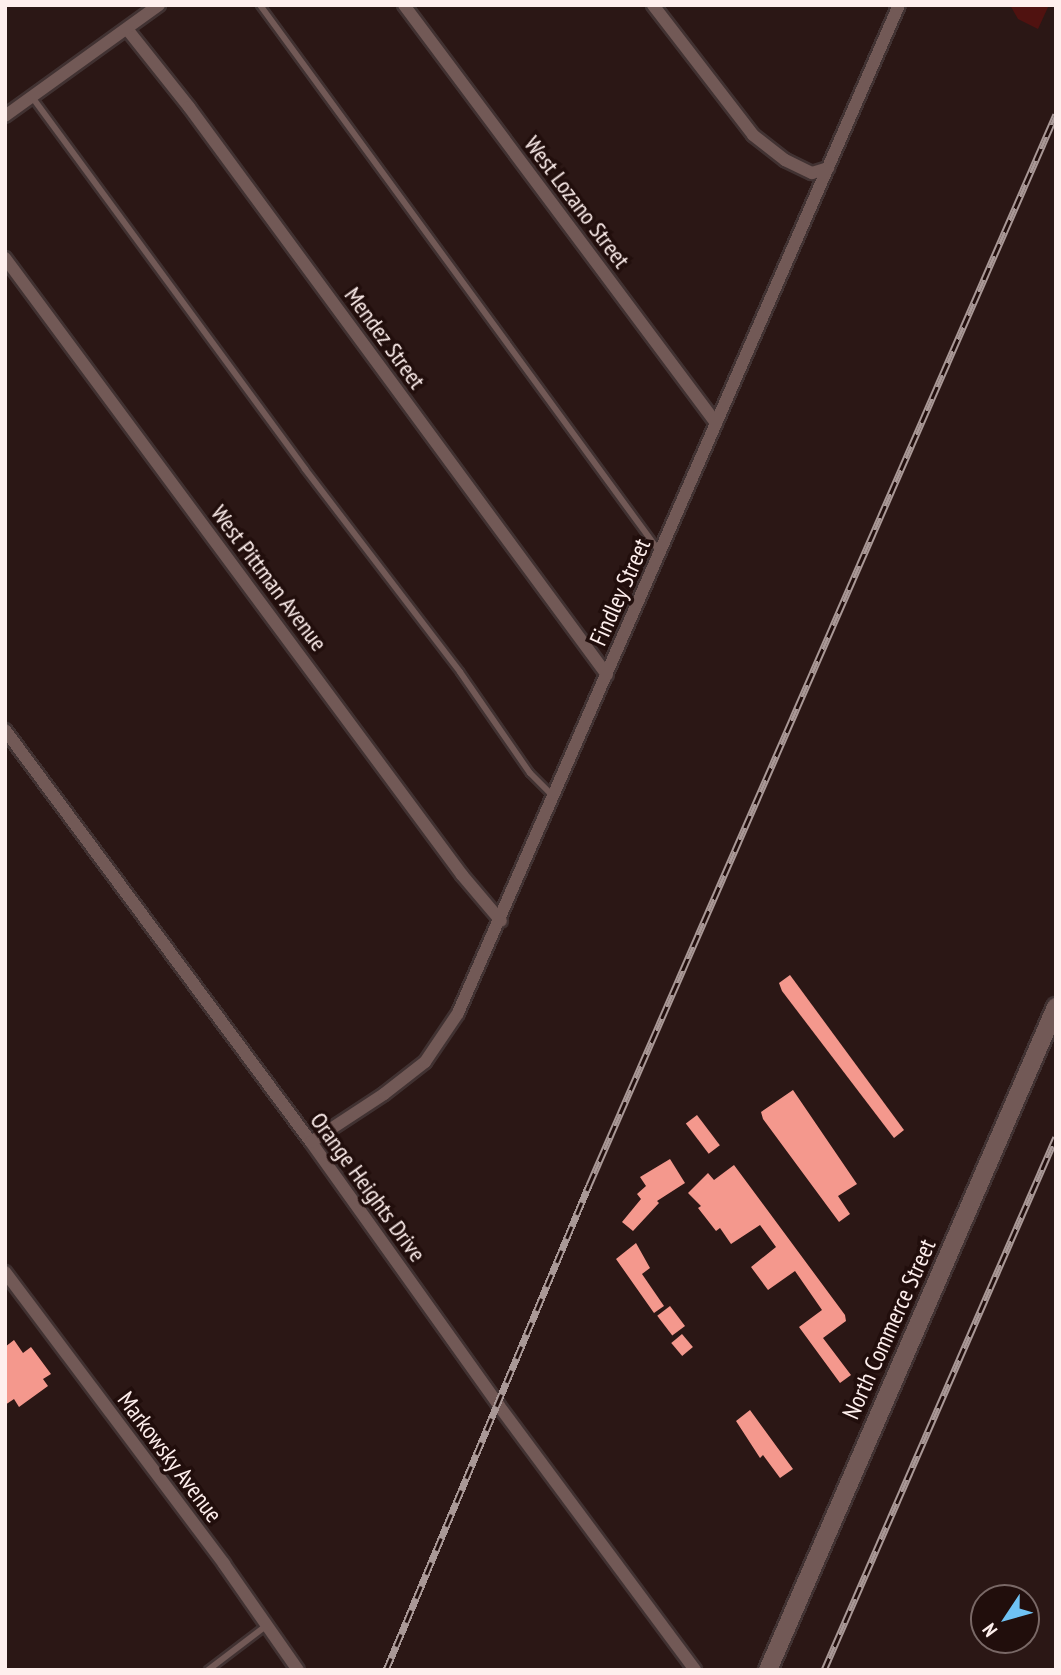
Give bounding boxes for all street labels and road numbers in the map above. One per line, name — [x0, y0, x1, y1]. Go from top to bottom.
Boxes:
street label: West Lozano Street — [518, 130, 636, 274]
street label: Mendez Street — [338, 281, 432, 395]
street label: West Pittman Avenue — [205, 499, 333, 657]
street label: Findley Street — [583, 534, 657, 650]
street label: Orange Heights Drive — [304, 1107, 432, 1267]
street label: North Commerce Street — [836, 1235, 942, 1423]
street label: Markowsky Avenue — [111, 1386, 229, 1528]

